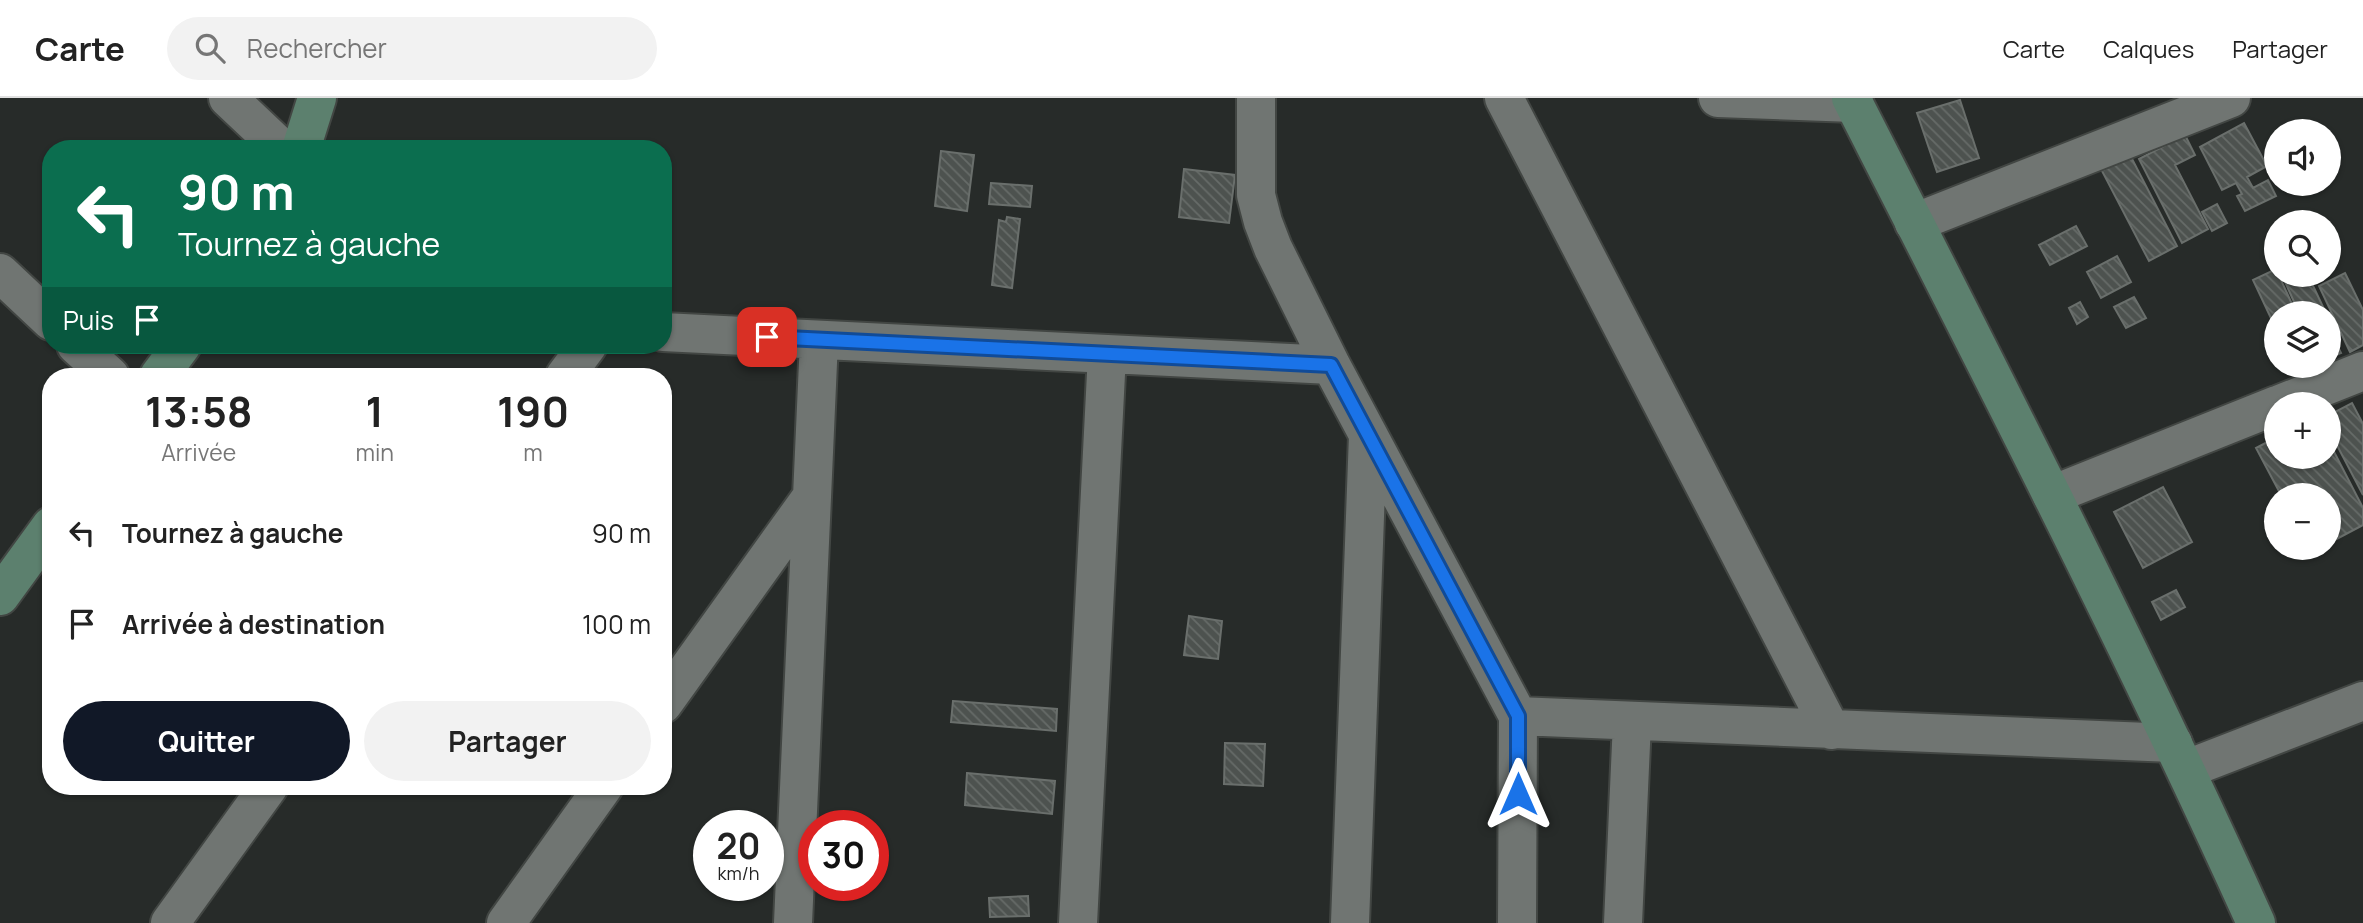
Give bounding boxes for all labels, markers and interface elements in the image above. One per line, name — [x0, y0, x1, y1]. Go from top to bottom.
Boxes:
search box — [167, 17, 657, 80]
text: Carte — [35, 26, 125, 71]
icon: search — [191, 29, 229, 67]
text: Rechercher — [247, 30, 387, 66]
text: Carte — [2003, 32, 2065, 65]
text: Calques — [2103, 32, 2194, 65]
text: Partager — [2232, 32, 2328, 65]
map controls — [2264, 119, 2341, 560]
button: sound — [2264, 119, 2341, 196]
text: 90 m — [178, 158, 295, 225]
icon: left — [63, 168, 154, 259]
button: search — [2264, 210, 2341, 287]
text: Tournez à gauche — [178, 222, 440, 266]
icon: arrive — [128, 301, 166, 339]
button: layers — [2264, 301, 2341, 378]
text: Puis — [63, 302, 114, 338]
pin — [737, 307, 797, 367]
icon: arrive — [748, 318, 786, 356]
text: 13:58 — [145, 382, 252, 440]
text: 1 — [365, 382, 384, 440]
text: 190 — [497, 382, 569, 440]
button: + — [2264, 392, 2341, 469]
text: Arrivée — [161, 436, 236, 468]
text: min — [355, 436, 394, 468]
text: m — [523, 436, 543, 468]
button: − — [2264, 483, 2341, 560]
icon: left — [63, 514, 101, 552]
text: Tournez à gauche — [122, 515, 343, 551]
text: 90 m — [592, 515, 651, 551]
icon: arrive — [63, 605, 101, 643]
text: Arrivée à destination — [122, 606, 385, 642]
text: 100 m — [582, 606, 651, 642]
button: Quitter — [63, 701, 350, 781]
button: Partager — [364, 701, 651, 781]
position arrow — [1481, 757, 1555, 831]
speed limit sign: 30 — [798, 810, 889, 901]
text: 20 — [717, 822, 760, 870]
text: km/h — [718, 861, 759, 885]

